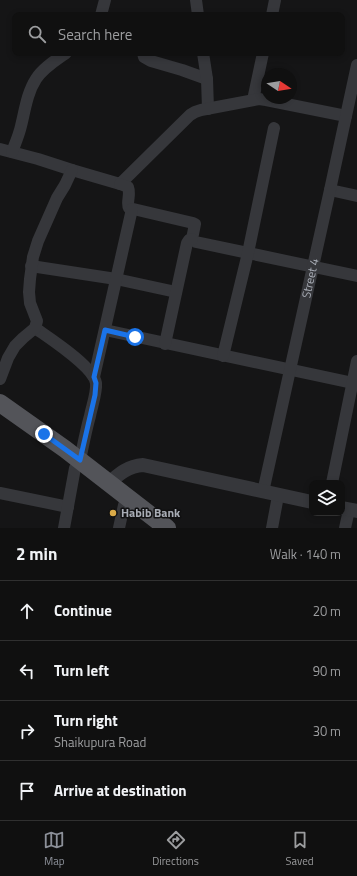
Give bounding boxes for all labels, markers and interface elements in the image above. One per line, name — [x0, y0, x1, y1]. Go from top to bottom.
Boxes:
search box — [12, 12, 345, 56]
icon: search — [26, 23, 48, 45]
text: Search here — [58, 23, 132, 46]
north arrow — [261, 68, 297, 104]
street label: Street 4 — [296, 256, 324, 300]
route start — [126, 328, 144, 346]
route end — [35, 425, 53, 443]
map controls — [309, 480, 345, 516]
button: layers — [309, 480, 345, 516]
place label: Habib Bank — [121, 503, 181, 522]
marker: Habib Bank — [108, 508, 118, 518]
text: 2 min — [16, 541, 57, 567]
text: Walk · 140 m — [270, 544, 341, 564]
text: Continue — [54, 599, 112, 622]
icon: ahead — [16, 600, 38, 622]
text: 20 m — [313, 601, 341, 621]
text: Turn left — [54, 659, 109, 682]
icon: left — [16, 660, 38, 682]
text: 90 m — [313, 661, 341, 681]
text: Turn right — [54, 709, 118, 732]
icon: right — [16, 720, 38, 742]
text: 30 m — [313, 721, 341, 741]
text: Shaikupura Road — [54, 732, 146, 752]
text: Arrive at destination — [54, 779, 187, 802]
icon: arrive — [16, 780, 38, 802]
tab: Map — [43, 829, 65, 869]
tab: Directions — [152, 829, 199, 869]
tab: Saved — [286, 829, 314, 869]

